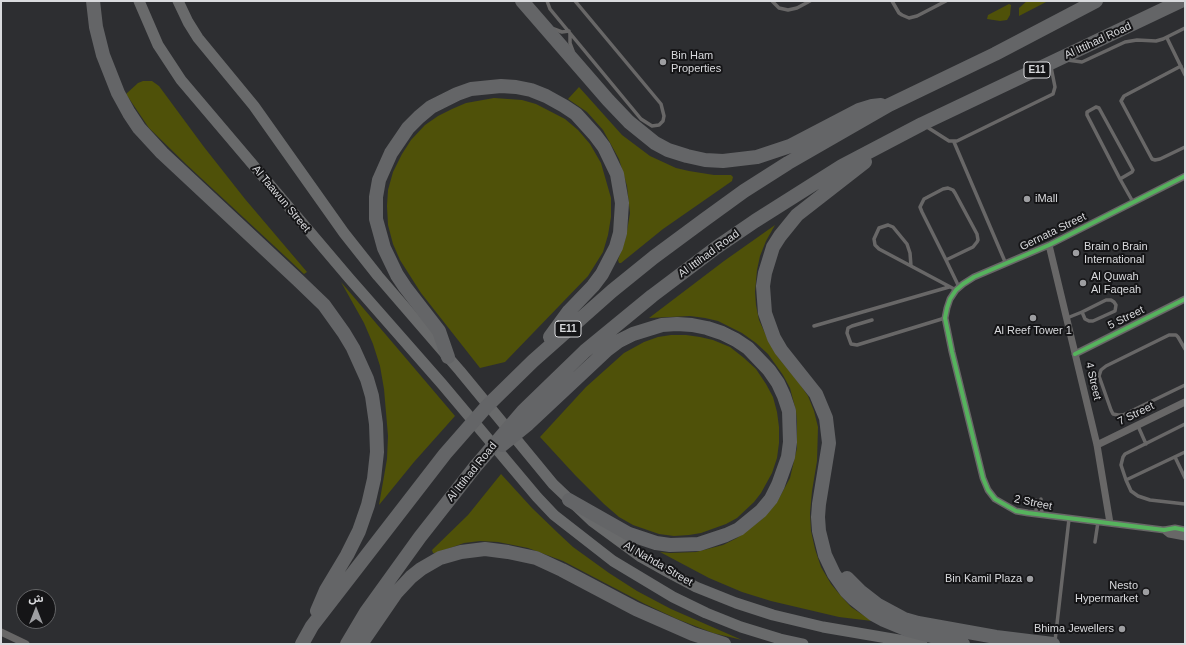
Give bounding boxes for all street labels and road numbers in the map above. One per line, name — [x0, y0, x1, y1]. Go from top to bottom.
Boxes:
street label: Al Ittihad Road — [1063, 20, 1133, 62]
road number: E11 — [1024, 62, 1050, 78]
street label: Al Taawun Street — [249, 163, 313, 235]
street label: Gernata Street — [1018, 210, 1088, 254]
street label: Al Ittihad Road — [676, 227, 742, 281]
street label: 5 Street — [1106, 304, 1146, 332]
road number: E11 — [555, 321, 581, 337]
street label: 4 Street — [1082, 361, 1104, 401]
street label: 7 Street — [1116, 400, 1156, 428]
street label: Al Ittihad Road — [444, 440, 500, 504]
street label: 2 Street — [1013, 493, 1053, 513]
street label: Al Nahda Street — [621, 539, 695, 589]

